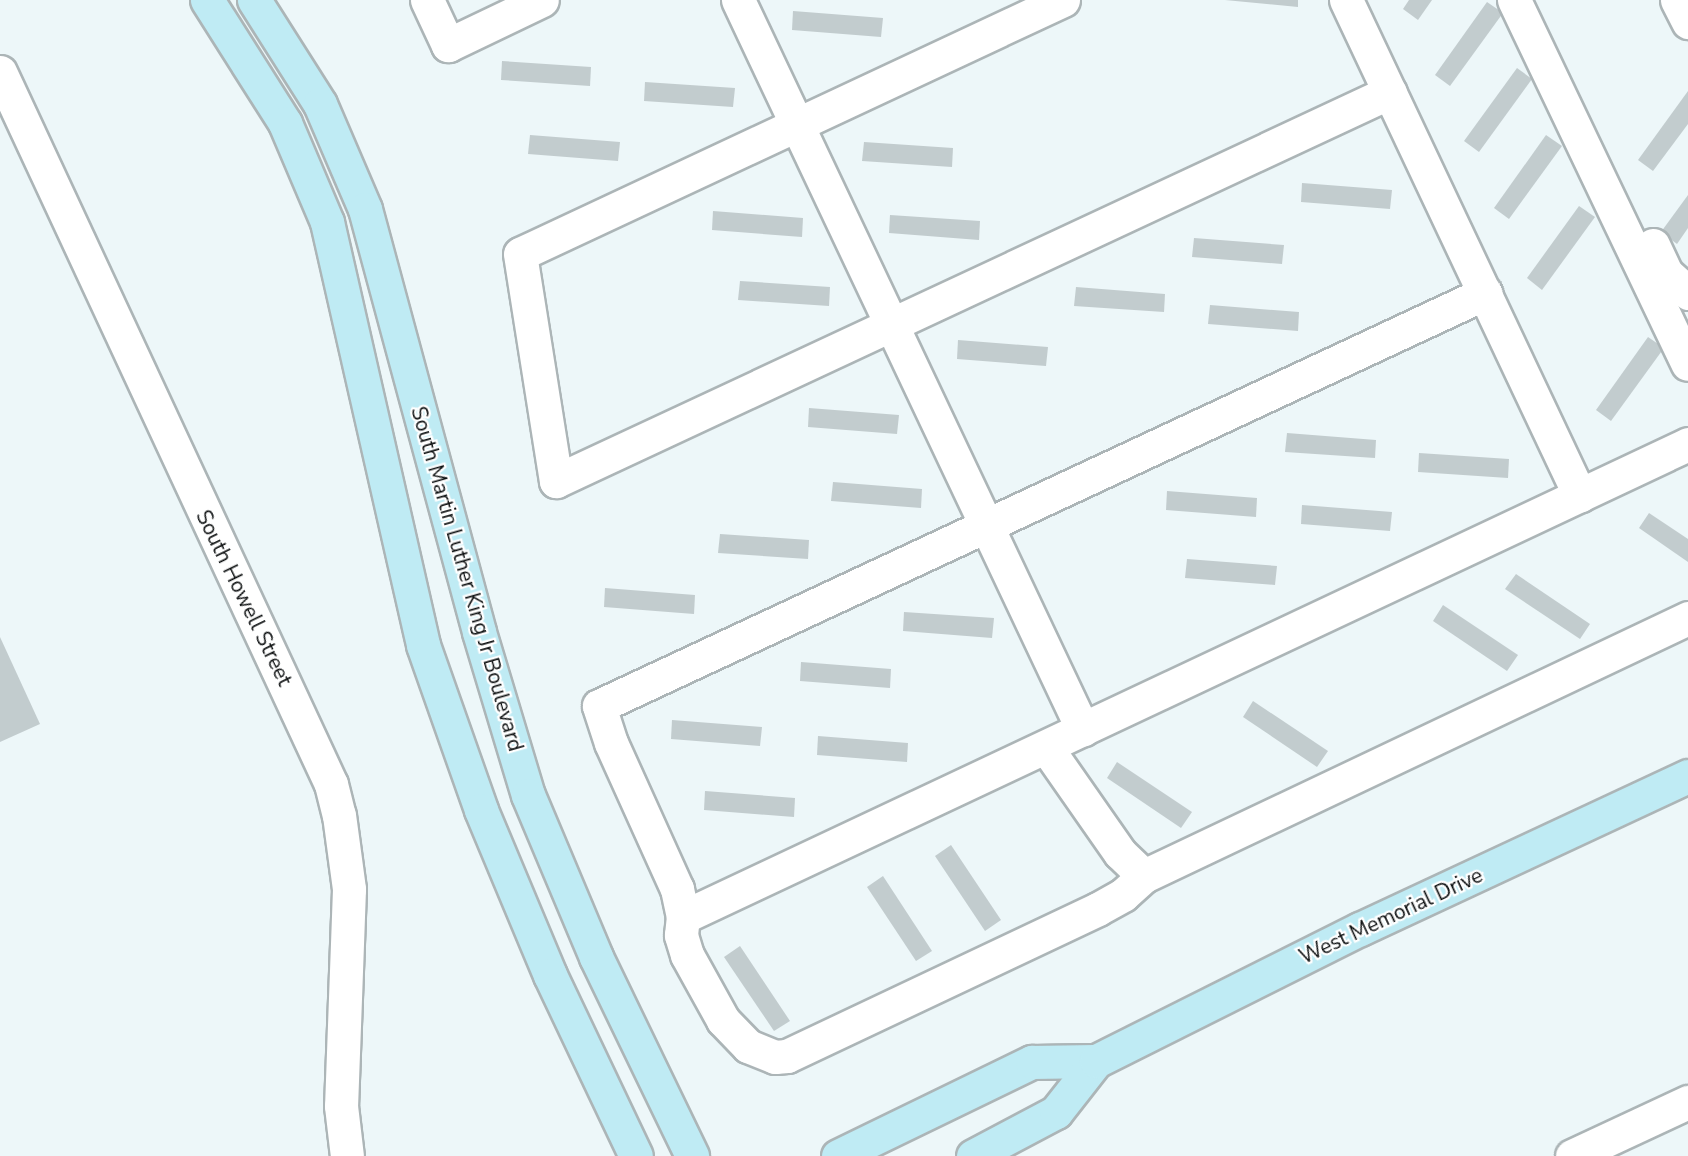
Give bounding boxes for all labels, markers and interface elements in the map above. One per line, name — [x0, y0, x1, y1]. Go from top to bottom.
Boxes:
street label: South Martin Luther King Jr Boulevard — [406, 404, 528, 754]
street label: South Howell Street — [191, 506, 297, 690]
street label: West Memorial Drive — [1295, 862, 1487, 970]

